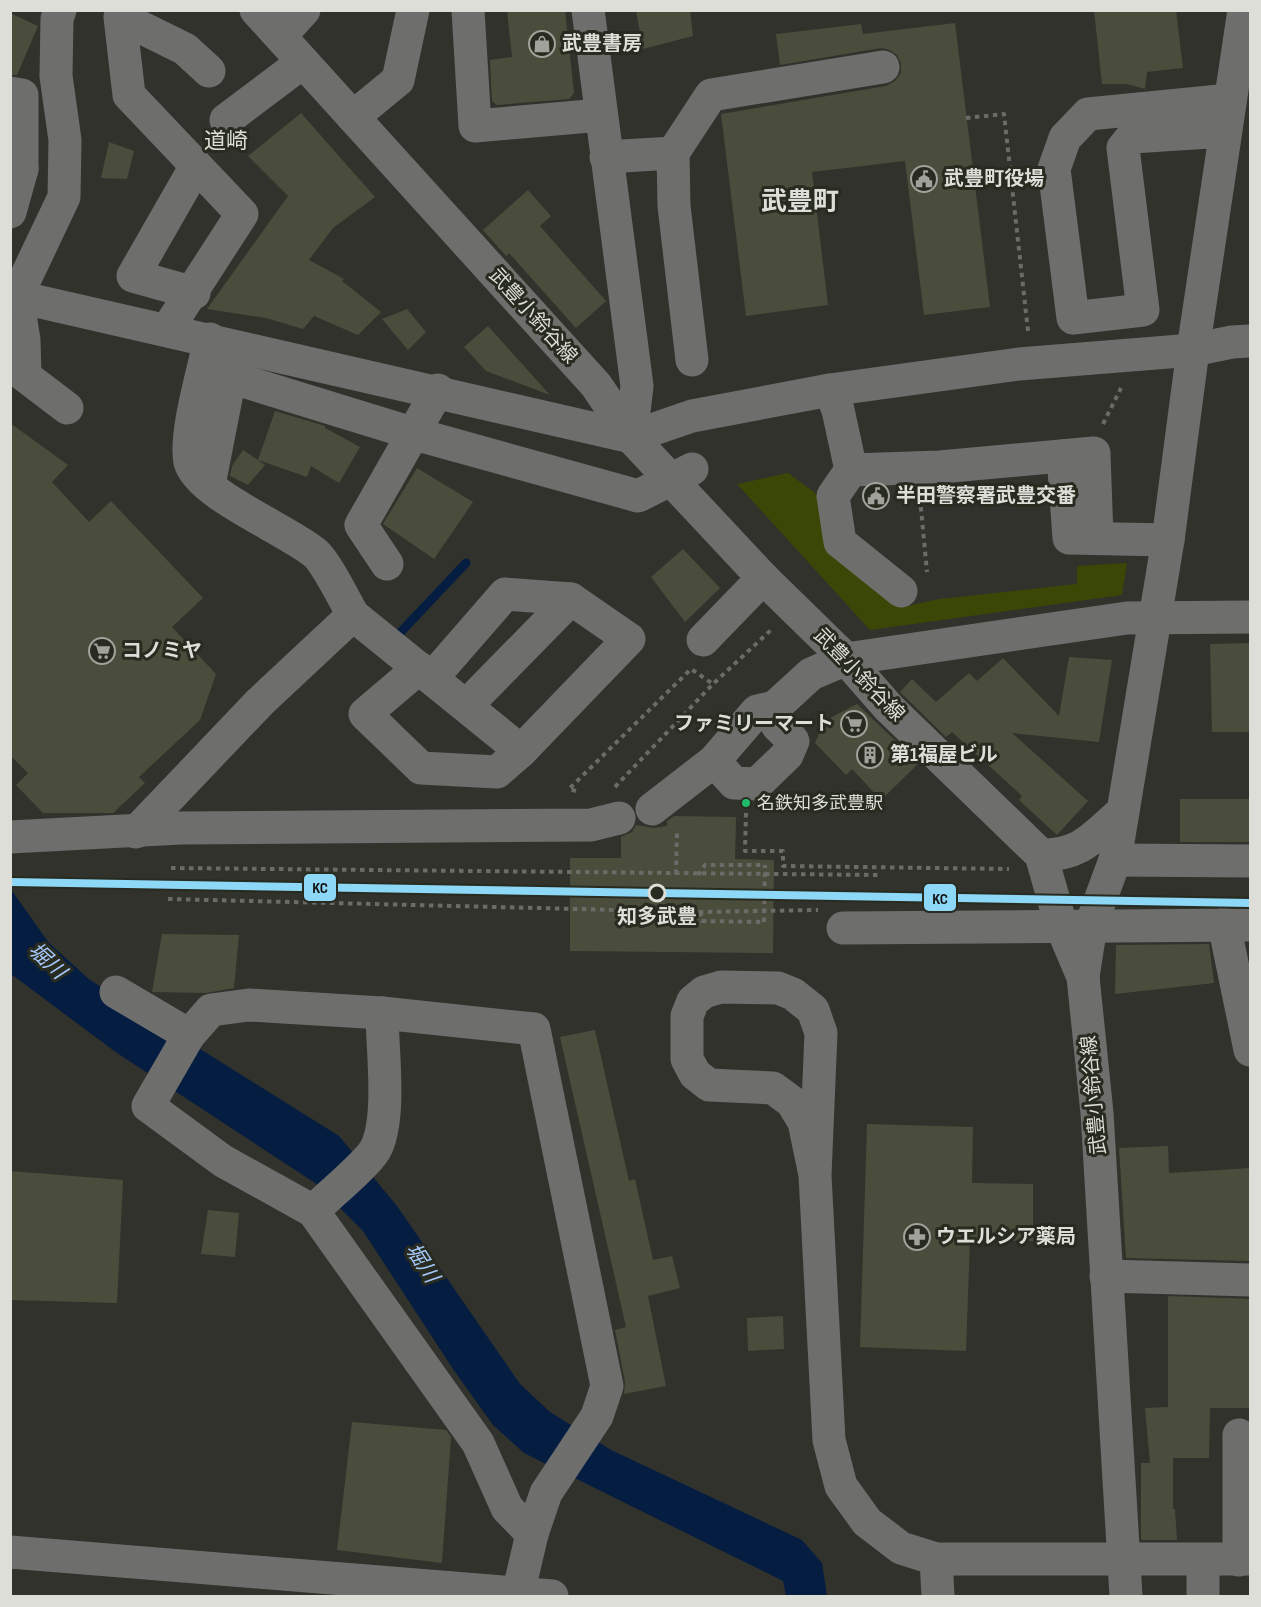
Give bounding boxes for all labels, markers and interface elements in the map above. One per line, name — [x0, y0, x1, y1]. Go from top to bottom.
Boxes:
shop icon: 武豊書房 — [527, 29, 557, 59]
place label: 武豊書房 — [562, 32, 642, 56]
district label: 道崎 — [204, 128, 248, 155]
public building icon: 武豊町役場 — [909, 164, 939, 194]
place label: 武豊町役場 — [944, 167, 1044, 191]
district label: 武豊町 — [761, 187, 839, 218]
street label: 武豊小鈴谷線 — [484, 263, 582, 369]
public building icon: 半田警察署武豊交番 — [861, 481, 891, 511]
place label: 半田警察署武豊交番 — [896, 484, 1076, 508]
street label: 武豊小鈴谷線 — [809, 624, 909, 726]
supermarket icon: コノミヤ — [87, 636, 117, 666]
place label: コノミヤ — [122, 639, 202, 663]
supermarket icon: ファミリーマート — [839, 709, 869, 739]
place label: ファミリーマート — [674, 712, 834, 736]
building icon: 第1福屋ビル — [855, 740, 885, 770]
place label: 第1福屋ビル — [890, 743, 998, 767]
place label: 名鉄知多武豊駅 — [757, 793, 883, 814]
marker: 名鉄知多武豊駅 — [740, 797, 752, 809]
line badge: KC — [303, 873, 337, 902]
text: KC — [312, 879, 328, 898]
line badge: KC — [923, 883, 957, 912]
marker: 知多武豊 — [648, 884, 666, 902]
text: KC — [932, 890, 948, 909]
place label: 知多武豊 — [617, 905, 697, 929]
water label: 堀川 — [23, 938, 72, 986]
street label: 武豊小鈴谷線 — [1077, 1034, 1111, 1156]
pharmacy icon: ウエルシア薬局 — [902, 1222, 932, 1252]
place label: ウエルシア薬局 — [936, 1225, 1076, 1249]
water label: 堀川 — [400, 1239, 445, 1289]

